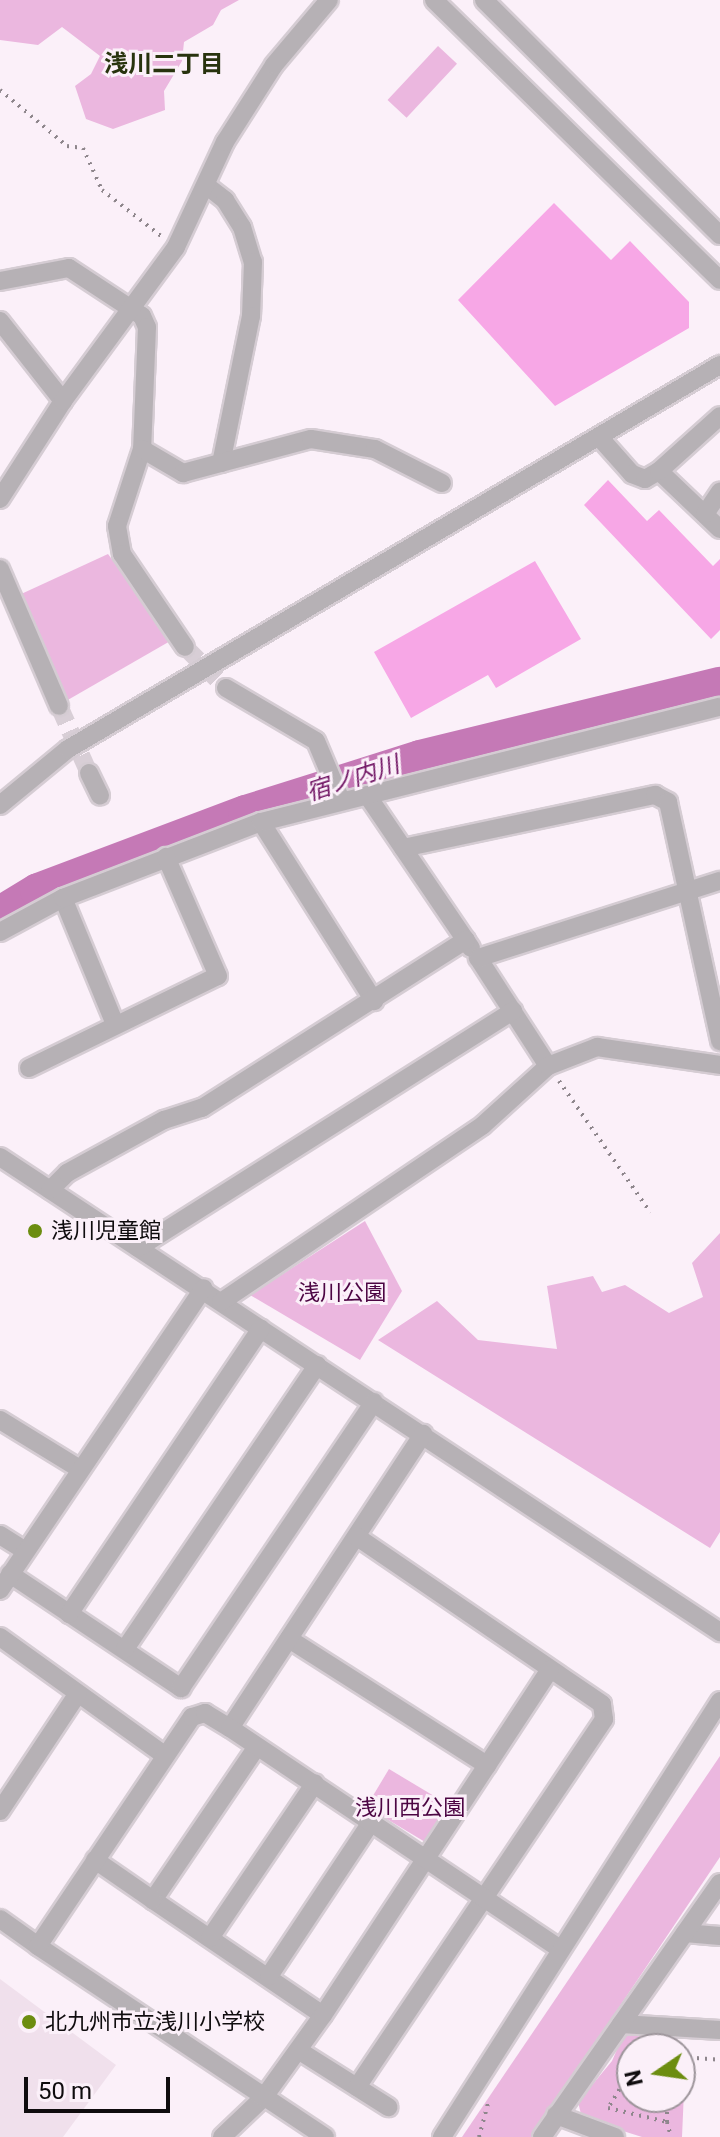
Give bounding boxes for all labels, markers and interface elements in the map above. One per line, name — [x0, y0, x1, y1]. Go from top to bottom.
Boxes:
district label: 浅川二丁目 — [104, 51, 224, 79]
water label: 宿ノ内川 — [303, 750, 403, 808]
place label: 浅川児童館 — [51, 1218, 161, 1244]
marker: 浅川児童館 — [26, 1222, 44, 1240]
park label: 浅川公園 — [298, 1280, 386, 1306]
park label: 浅川西公園 — [355, 1795, 465, 1821]
place label: 北九州市立浅川小学校 — [45, 2009, 265, 2035]
marker: 北九州市立浅川小学校 — [20, 2013, 38, 2031]
north arrow — [616, 2033, 696, 2113]
scale bar — [28, 2061, 174, 2111]
text: N — [620, 2068, 648, 2088]
text: 50 m — [38, 2077, 92, 2105]

